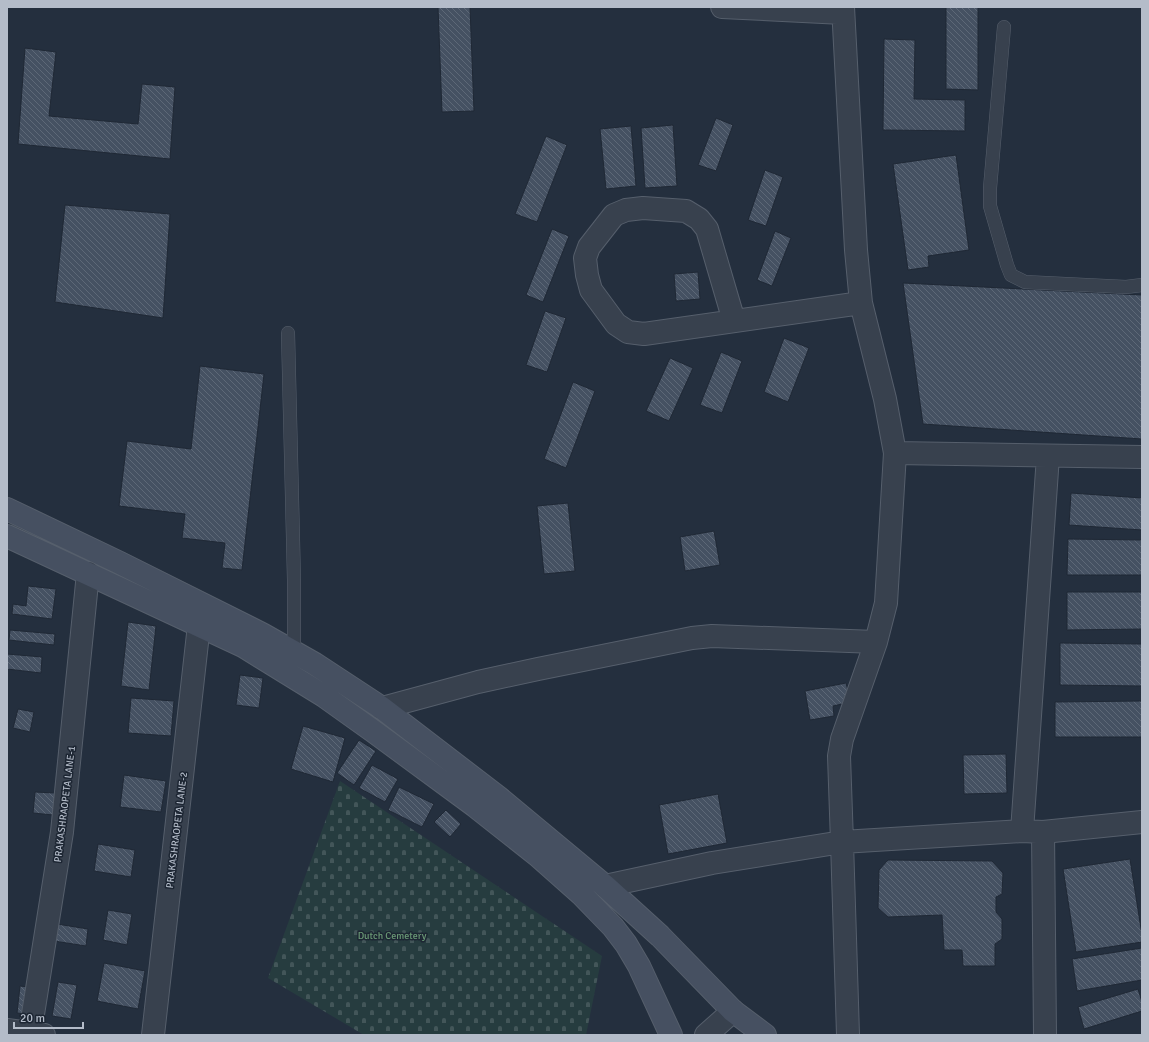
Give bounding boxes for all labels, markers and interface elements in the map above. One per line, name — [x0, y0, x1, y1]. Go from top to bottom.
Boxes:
street label: PRAKASHRAOPETA LANE-1 — [52, 745, 78, 863]
street label: PRAKASHRAOPETA LANE-2 — [164, 771, 190, 889]
park label: Dutch Cemetery — [358, 930, 427, 942]
scale bar — [14, 1004, 83, 1030]
text: 20 m — [20, 1011, 45, 1026]

